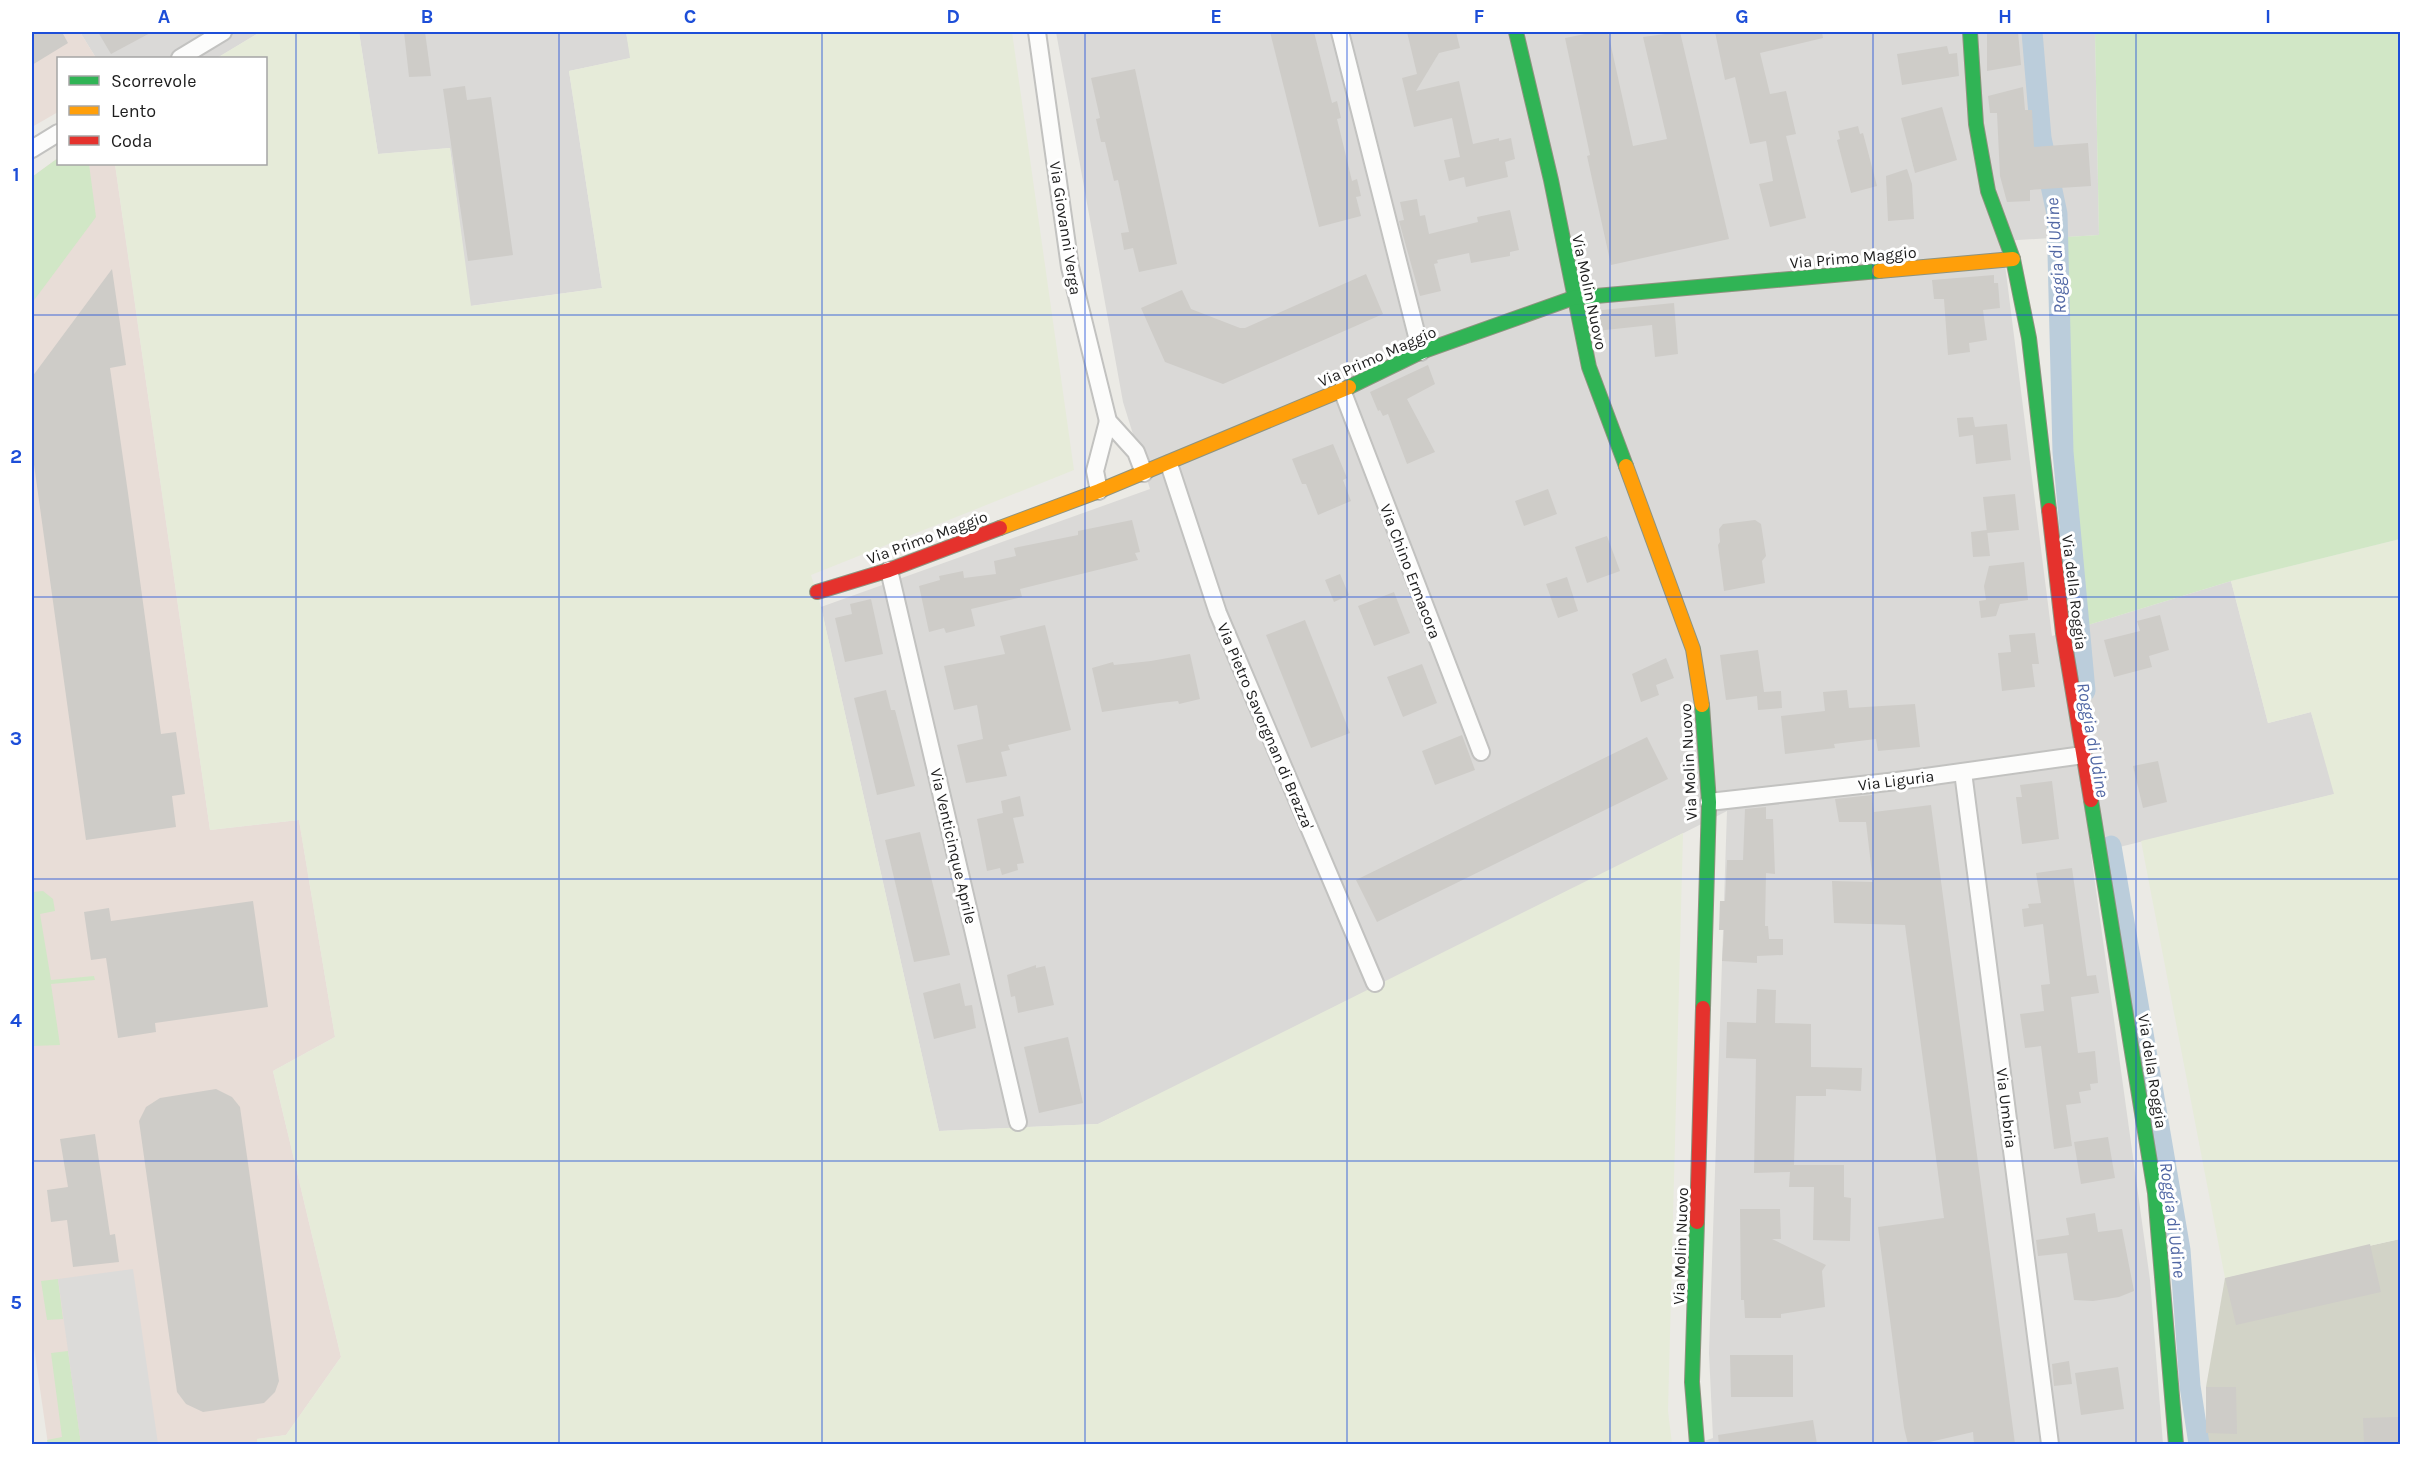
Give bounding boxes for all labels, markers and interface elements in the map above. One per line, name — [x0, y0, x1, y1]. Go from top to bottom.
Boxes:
text: A — [158, 5, 171, 28]
text: B — [421, 5, 433, 28]
text: C — [684, 5, 696, 28]
text: D — [946, 5, 960, 28]
text: E — [1210, 5, 1222, 28]
text: F — [1474, 5, 1485, 28]
text: G — [1735, 5, 1749, 28]
text: H — [1998, 5, 2012, 28]
text: I — [2265, 5, 2271, 28]
legend — [57, 57, 267, 165]
text: Scorrevole — [111, 70, 196, 92]
text: Lento — [111, 100, 156, 122]
text: Coda — [111, 130, 152, 152]
street label: Via Giovanni Verga — [1046, 160, 1085, 296]
text: 1 — [12, 163, 20, 186]
water label: Roggia di Udine — [2041, 197, 2071, 315]
street label: Via Molin Nuovo — [1568, 233, 1611, 352]
street label: Via Primo Maggio — [1789, 242, 1917, 273]
street label: Via Primo Maggio — [1315, 322, 1439, 391]
text: 2 — [10, 445, 22, 468]
street label: Via Chino Ermacora — [1376, 501, 1445, 641]
street label: Via Primo Maggio — [864, 507, 990, 568]
street label: Via della Roggia — [2058, 533, 2091, 651]
street label: Via Pietro Savorgnan di Brazza' — [1213, 620, 1318, 833]
water label: Roggia di Udine — [2072, 681, 2114, 799]
street label: Via Molin Nuovo — [1676, 703, 1701, 821]
text: 3 — [10, 727, 22, 750]
street label: Via Venticinque Aprile — [926, 766, 981, 926]
street label: Via Liguria — [1857, 766, 1935, 795]
text: 4 — [10, 1009, 22, 1032]
street label: Via della Roggia — [2134, 1012, 2171, 1130]
street label: Via Umbria — [1992, 1067, 2021, 1149]
water label: Roggia di Udine — [2155, 1161, 2191, 1279]
street label: Via Molin Nuovo — [1669, 1187, 1692, 1305]
text: 5 — [10, 1291, 22, 1314]

